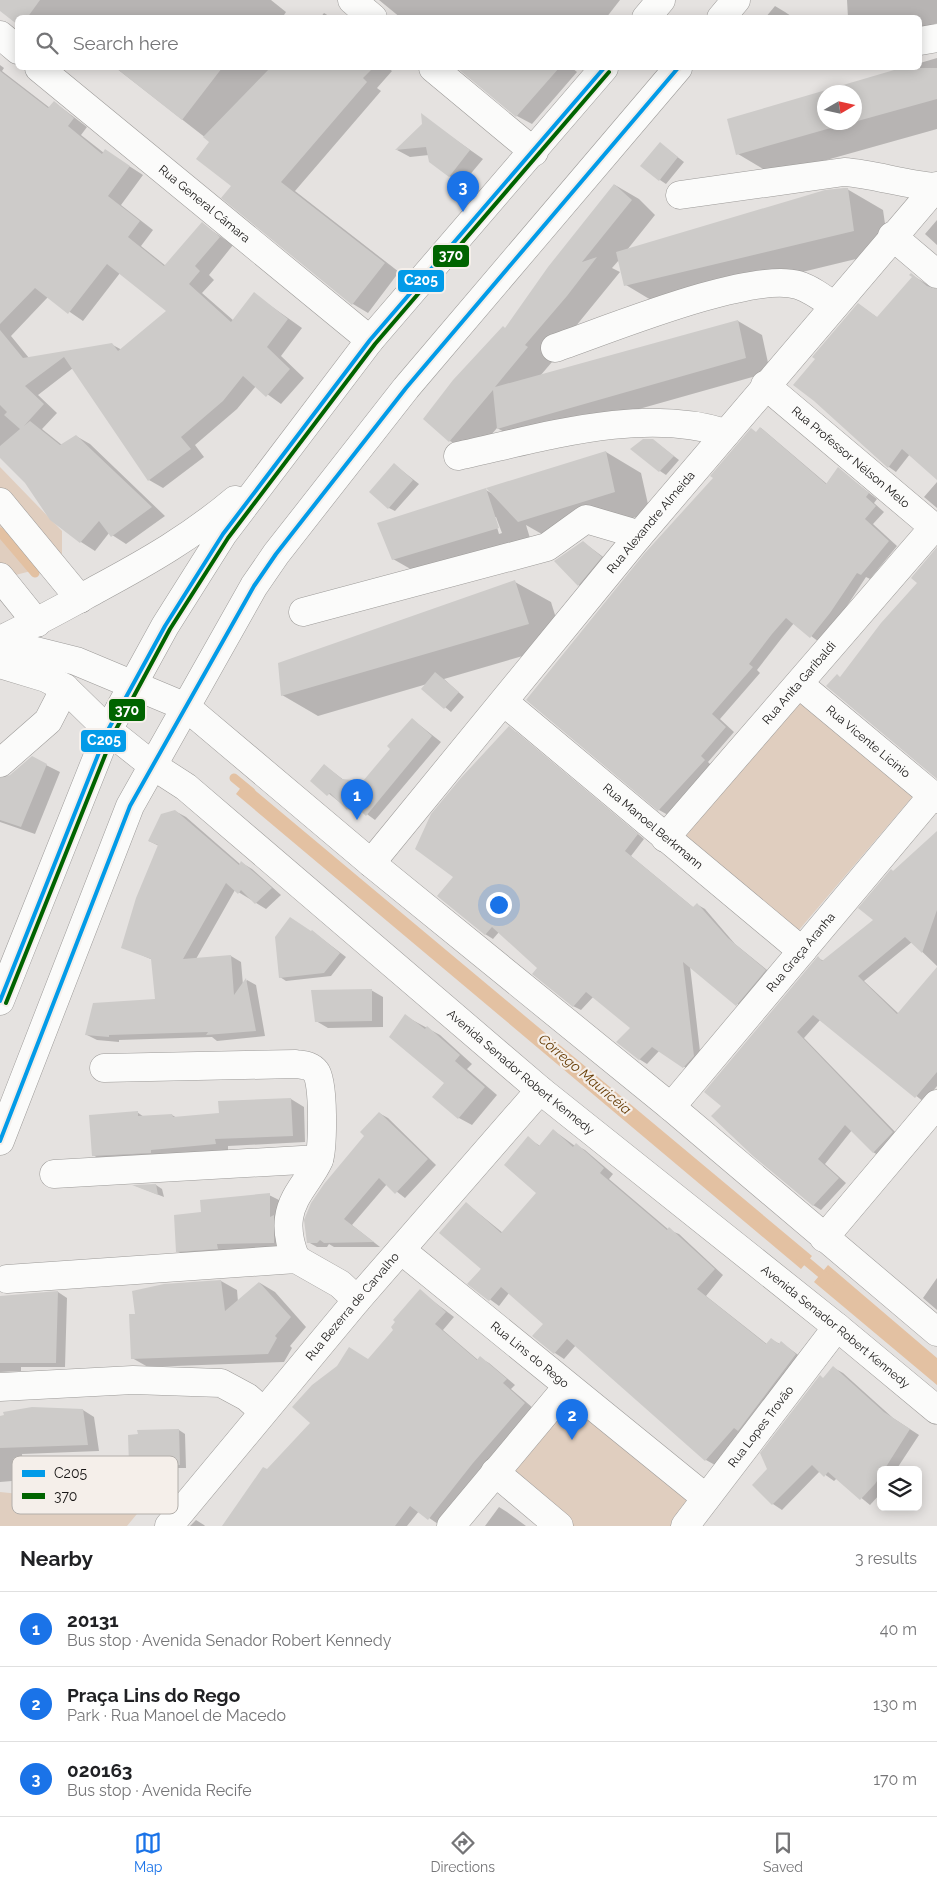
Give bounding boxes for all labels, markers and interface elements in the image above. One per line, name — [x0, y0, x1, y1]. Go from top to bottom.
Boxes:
search box — [15, 15, 922, 70]
icon: search — [33, 29, 61, 57]
text: Search here — [73, 32, 179, 54]
north arrow — [817, 85, 862, 130]
street label: Rua General Câmara — [156, 162, 253, 245]
pin: 3 — [447, 171, 479, 212]
line badge: 370 — [432, 244, 470, 268]
text: 370 — [439, 247, 463, 263]
line badge: C205 — [397, 269, 445, 293]
text: C205 — [404, 272, 438, 288]
street label: Rua Professor Nélson Melo — [789, 404, 912, 511]
street label: Rua Alexandre Almeida — [604, 468, 698, 576]
street label: Rua Anita Garibaldi — [760, 639, 839, 727]
line badge: 370 — [108, 698, 146, 722]
text: 370 — [115, 702, 139, 718]
street label: Rua Vicente Licínio — [823, 703, 913, 781]
line badge: C205 — [80, 729, 127, 753]
text: C205 — [87, 732, 121, 748]
pin: 1 — [341, 779, 373, 820]
street label: Rua Manoel Berkmann — [600, 781, 706, 872]
your location — [486, 892, 512, 918]
street label: Rua Graça Aranha — [764, 910, 838, 995]
street label: Avenida Senador Robert Kennedy — [444, 1007, 597, 1138]
water label: Córrego Mauricéia — [535, 1031, 635, 1117]
street label: Rua Bezerra de Carvalho — [303, 1250, 402, 1363]
street label: Avenida Senador Robert Kennedy — [758, 1262, 913, 1392]
street label: Rua Lins do Rego — [488, 1319, 572, 1391]
street label: Rua Lopes Trovão — [725, 1383, 796, 1470]
pin: 2 — [556, 1399, 588, 1440]
legend — [12, 1456, 178, 1514]
text: C205 — [54, 1465, 87, 1481]
map controls — [877, 1466, 922, 1511]
button: layers — [877, 1466, 922, 1511]
text: 370 — [54, 1488, 77, 1504]
text: Nearby — [20, 1546, 93, 1571]
text: 3 results — [855, 1549, 917, 1568]
text: 20131 — [67, 1609, 119, 1631]
text: 1 — [32, 1620, 40, 1639]
text: 40 m — [880, 1620, 917, 1639]
text: Bus stop · Avenida Senador Robert Kennedy — [67, 1631, 391, 1650]
text: Praça Lins do Rego — [67, 1684, 240, 1706]
text: 2 — [31, 1695, 41, 1714]
text: 130 m — [873, 1695, 917, 1714]
text: Park · Rua Manoel de Macedo — [67, 1706, 286, 1725]
text: 020163 — [67, 1759, 132, 1781]
text: 3 — [32, 1770, 40, 1789]
text: 170 m — [873, 1770, 917, 1789]
text: Bus stop · Avenida Recife — [67, 1781, 252, 1800]
tab: Map — [134, 1829, 162, 1875]
tab: Directions — [430, 1829, 495, 1875]
tab: Saved — [763, 1829, 803, 1875]

